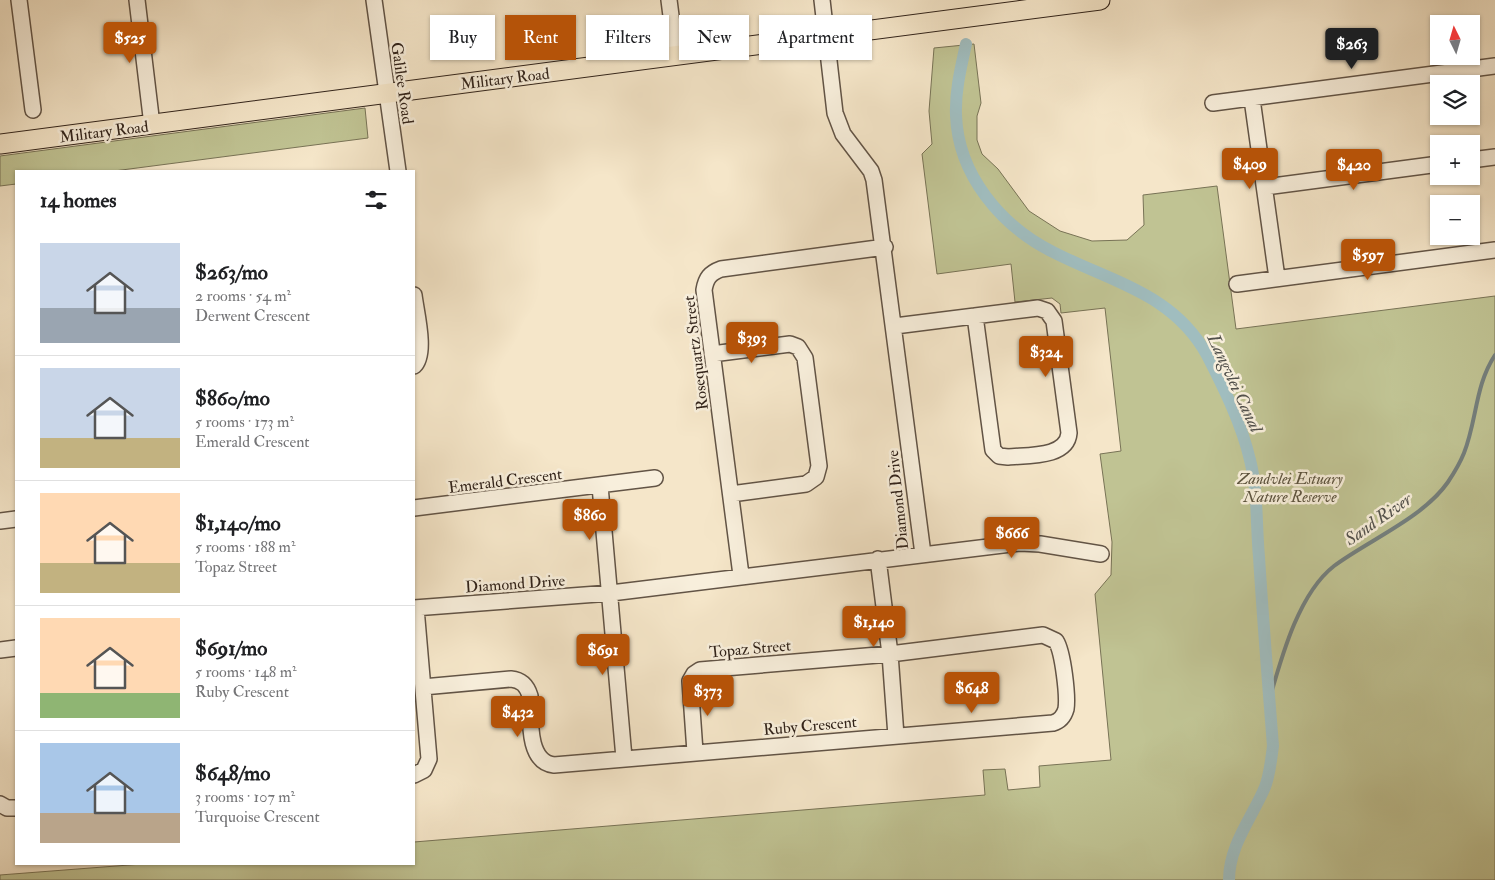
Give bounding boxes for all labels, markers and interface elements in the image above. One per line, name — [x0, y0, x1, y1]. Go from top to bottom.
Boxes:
chip: Buy — [430, 15, 495, 60]
chip: Rent — [505, 15, 576, 60]
chip: Filters — [586, 15, 669, 60]
chip: New — [679, 15, 749, 60]
chip: Apartment — [759, 15, 872, 60]
north arrow — [1430, 15, 1480, 65]
map controls — [1430, 15, 1480, 245]
pin: $525 — [100, 22, 160, 64]
text: $525 — [114, 28, 146, 48]
pin: $263 — [1322, 28, 1382, 70]
text: $263 — [1336, 34, 1368, 54]
street label: Galilee Road — [386, 41, 418, 126]
street label: Military Road — [459, 64, 551, 94]
button: layers — [1430, 75, 1480, 125]
street label: Military Road — [58, 117, 150, 147]
button: + — [1430, 135, 1480, 185]
pin: $409 — [1220, 148, 1280, 190]
pin: $420 — [1324, 148, 1384, 191]
text: $409 — [1233, 154, 1267, 174]
text: $420 — [1337, 155, 1371, 175]
icon: filters — [362, 186, 390, 214]
text: 14 homes — [40, 187, 117, 214]
button: − — [1430, 195, 1480, 245]
pin: $597 — [1338, 238, 1398, 281]
text: $597 — [1352, 245, 1384, 265]
text: $263/mo — [195, 259, 268, 286]
icon: home — [80, 263, 140, 323]
text: 2 rooms · 54 m² — [195, 286, 291, 306]
street label: Rosequartz Street — [679, 294, 713, 411]
text: Derwent Crescent — [195, 306, 310, 326]
pin: $393 — [722, 322, 782, 364]
text: $393 — [737, 328, 767, 348]
water label: Langvlei Canal — [1201, 329, 1268, 438]
pin: $324 — [1016, 336, 1076, 378]
text: $324 — [1030, 342, 1062, 362]
text: $860/mo — [195, 385, 270, 412]
icon: home — [80, 388, 140, 448]
text: 5 rooms · 173 m² — [195, 412, 294, 432]
text: Emerald Crescent — [195, 432, 310, 452]
street label: Diamond Drive — [883, 449, 913, 551]
street label: Emerald Crescent — [447, 464, 563, 498]
park label: Zandvlei Estuary Nature Reserve — [1236, 469, 1343, 507]
water label: Sand River — [1339, 487, 1417, 551]
pin: $860 — [560, 498, 620, 541]
text: $860 — [574, 505, 606, 525]
text: $1,140/mo — [195, 510, 281, 537]
icon: home — [80, 513, 140, 573]
pin: $666 — [982, 516, 1042, 559]
text: $666 — [995, 523, 1029, 543]
text: 5 rooms · 188 m² — [195, 537, 296, 557]
text: Topaz Street — [195, 557, 277, 577]
street label: Diamond Drive — [464, 571, 566, 597]
pin: $1,140 — [833, 606, 915, 648]
text: $1,140 — [853, 612, 895, 632]
pin: $691 — [573, 634, 633, 676]
text: $691/mo — [195, 635, 267, 662]
street label: Topaz Street — [708, 635, 792, 664]
icon: home — [80, 638, 140, 698]
text: $691 — [588, 640, 618, 660]
text: 5 rooms · 148 m² — [195, 662, 297, 682]
pin: $648 — [942, 672, 1002, 714]
pin: $373 — [678, 674, 738, 717]
text: $648 — [955, 678, 989, 698]
text: $373 — [694, 681, 722, 701]
text: Ruby Crescent — [195, 682, 289, 702]
pin: $432 — [488, 696, 548, 738]
text: $432 — [502, 702, 534, 722]
street label: Ruby Crescent — [762, 712, 858, 740]
text: $648/mo — [195, 760, 270, 787]
icon: home — [80, 763, 140, 823]
text: 3 rooms · 107 m² — [195, 787, 295, 807]
text: Turquoise Crescent — [195, 807, 320, 827]

